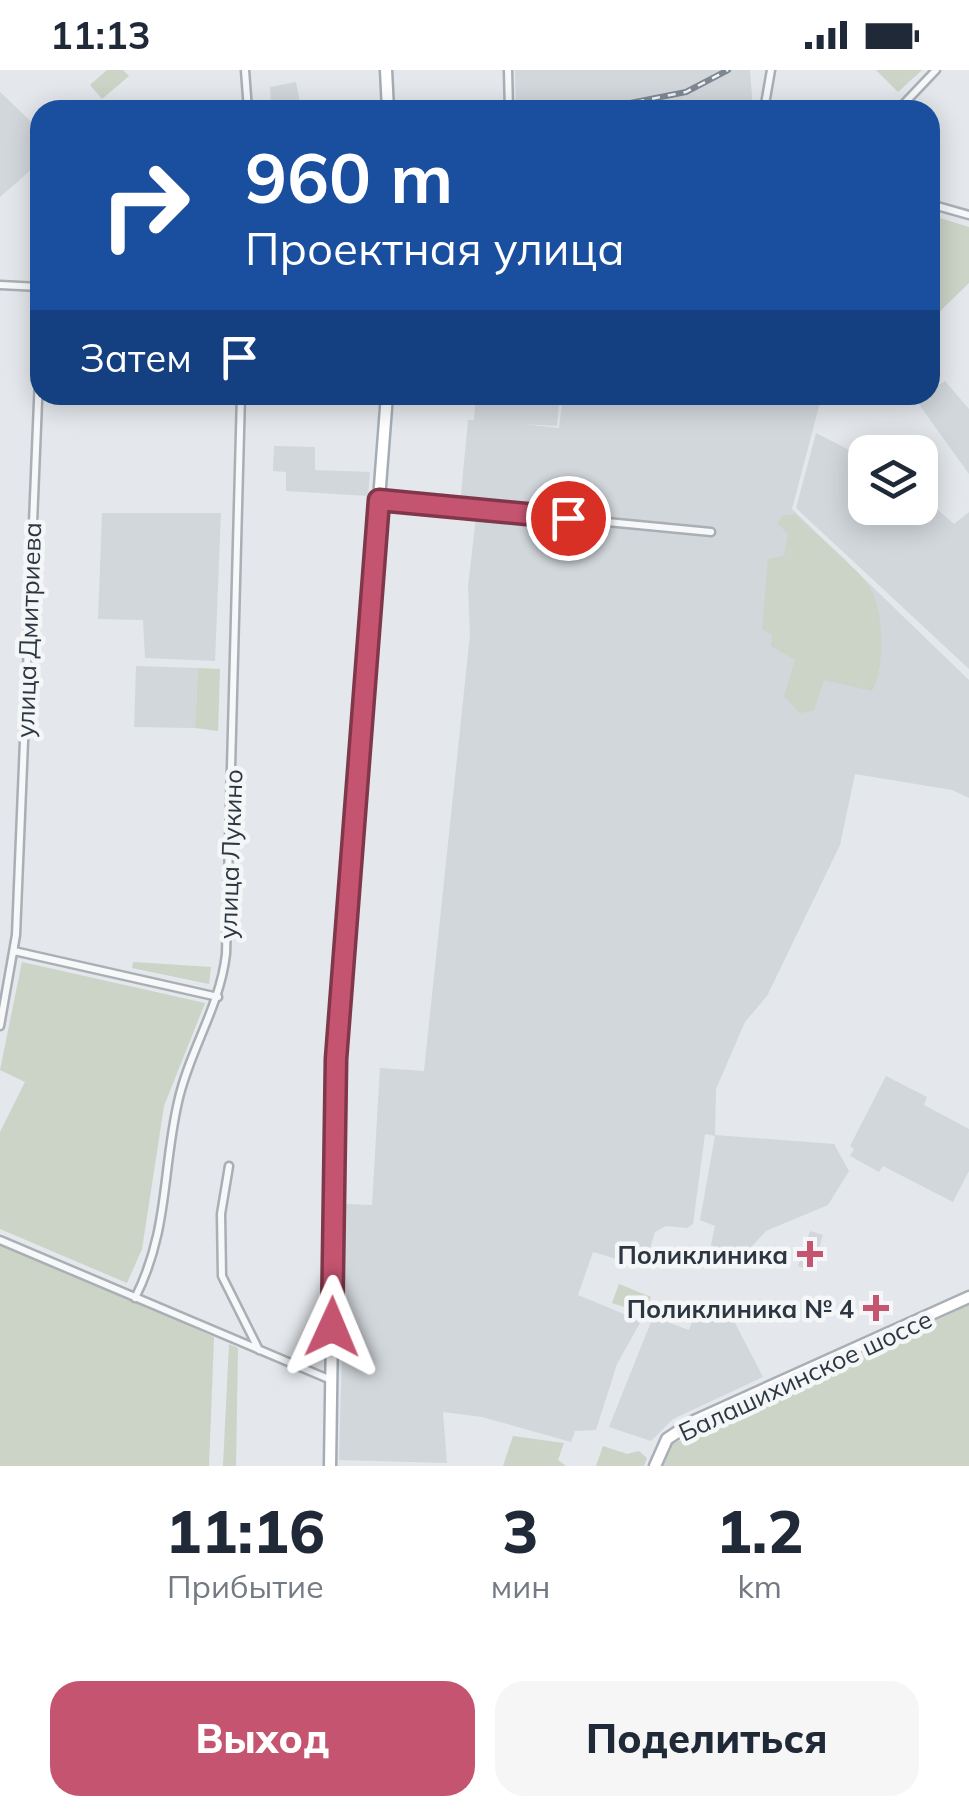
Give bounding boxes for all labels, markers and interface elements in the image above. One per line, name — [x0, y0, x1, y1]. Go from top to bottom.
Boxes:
text: 11:13 — [50, 11, 151, 59]
text: 960 m — [245, 133, 453, 221]
icon: right — [80, 140, 210, 270]
text: Проектная улица — [245, 220, 625, 276]
icon: arrive — [212, 330, 267, 385]
text: Затем — [80, 334, 192, 382]
map controls — [848, 435, 938, 525]
button: layers — [848, 435, 938, 525]
pin — [526, 476, 611, 561]
icon: arrive — [541, 491, 596, 546]
street label: улица Дмитриева — [9, 522, 47, 738]
street label: улица Лукино — [212, 769, 248, 939]
place label: Поликлиника — [617, 1239, 788, 1270]
marker: Поликлиника — [797, 1241, 823, 1267]
position arrow — [280, 1275, 384, 1379]
place label: Поликлиника № 4 — [627, 1293, 854, 1324]
marker: Поликлиника № 4 — [863, 1295, 889, 1321]
street label: Балашихинское шоссе — [673, 1303, 937, 1447]
text: 11:16 — [166, 1493, 325, 1568]
text: 3 — [503, 1493, 539, 1568]
text: 1.2 — [716, 1493, 803, 1568]
text: Прибытие — [167, 1566, 324, 1606]
text: мин — [491, 1566, 550, 1606]
text: km — [737, 1566, 782, 1606]
button: Выход — [50, 1681, 475, 1796]
button: Поделиться — [495, 1681, 919, 1796]

